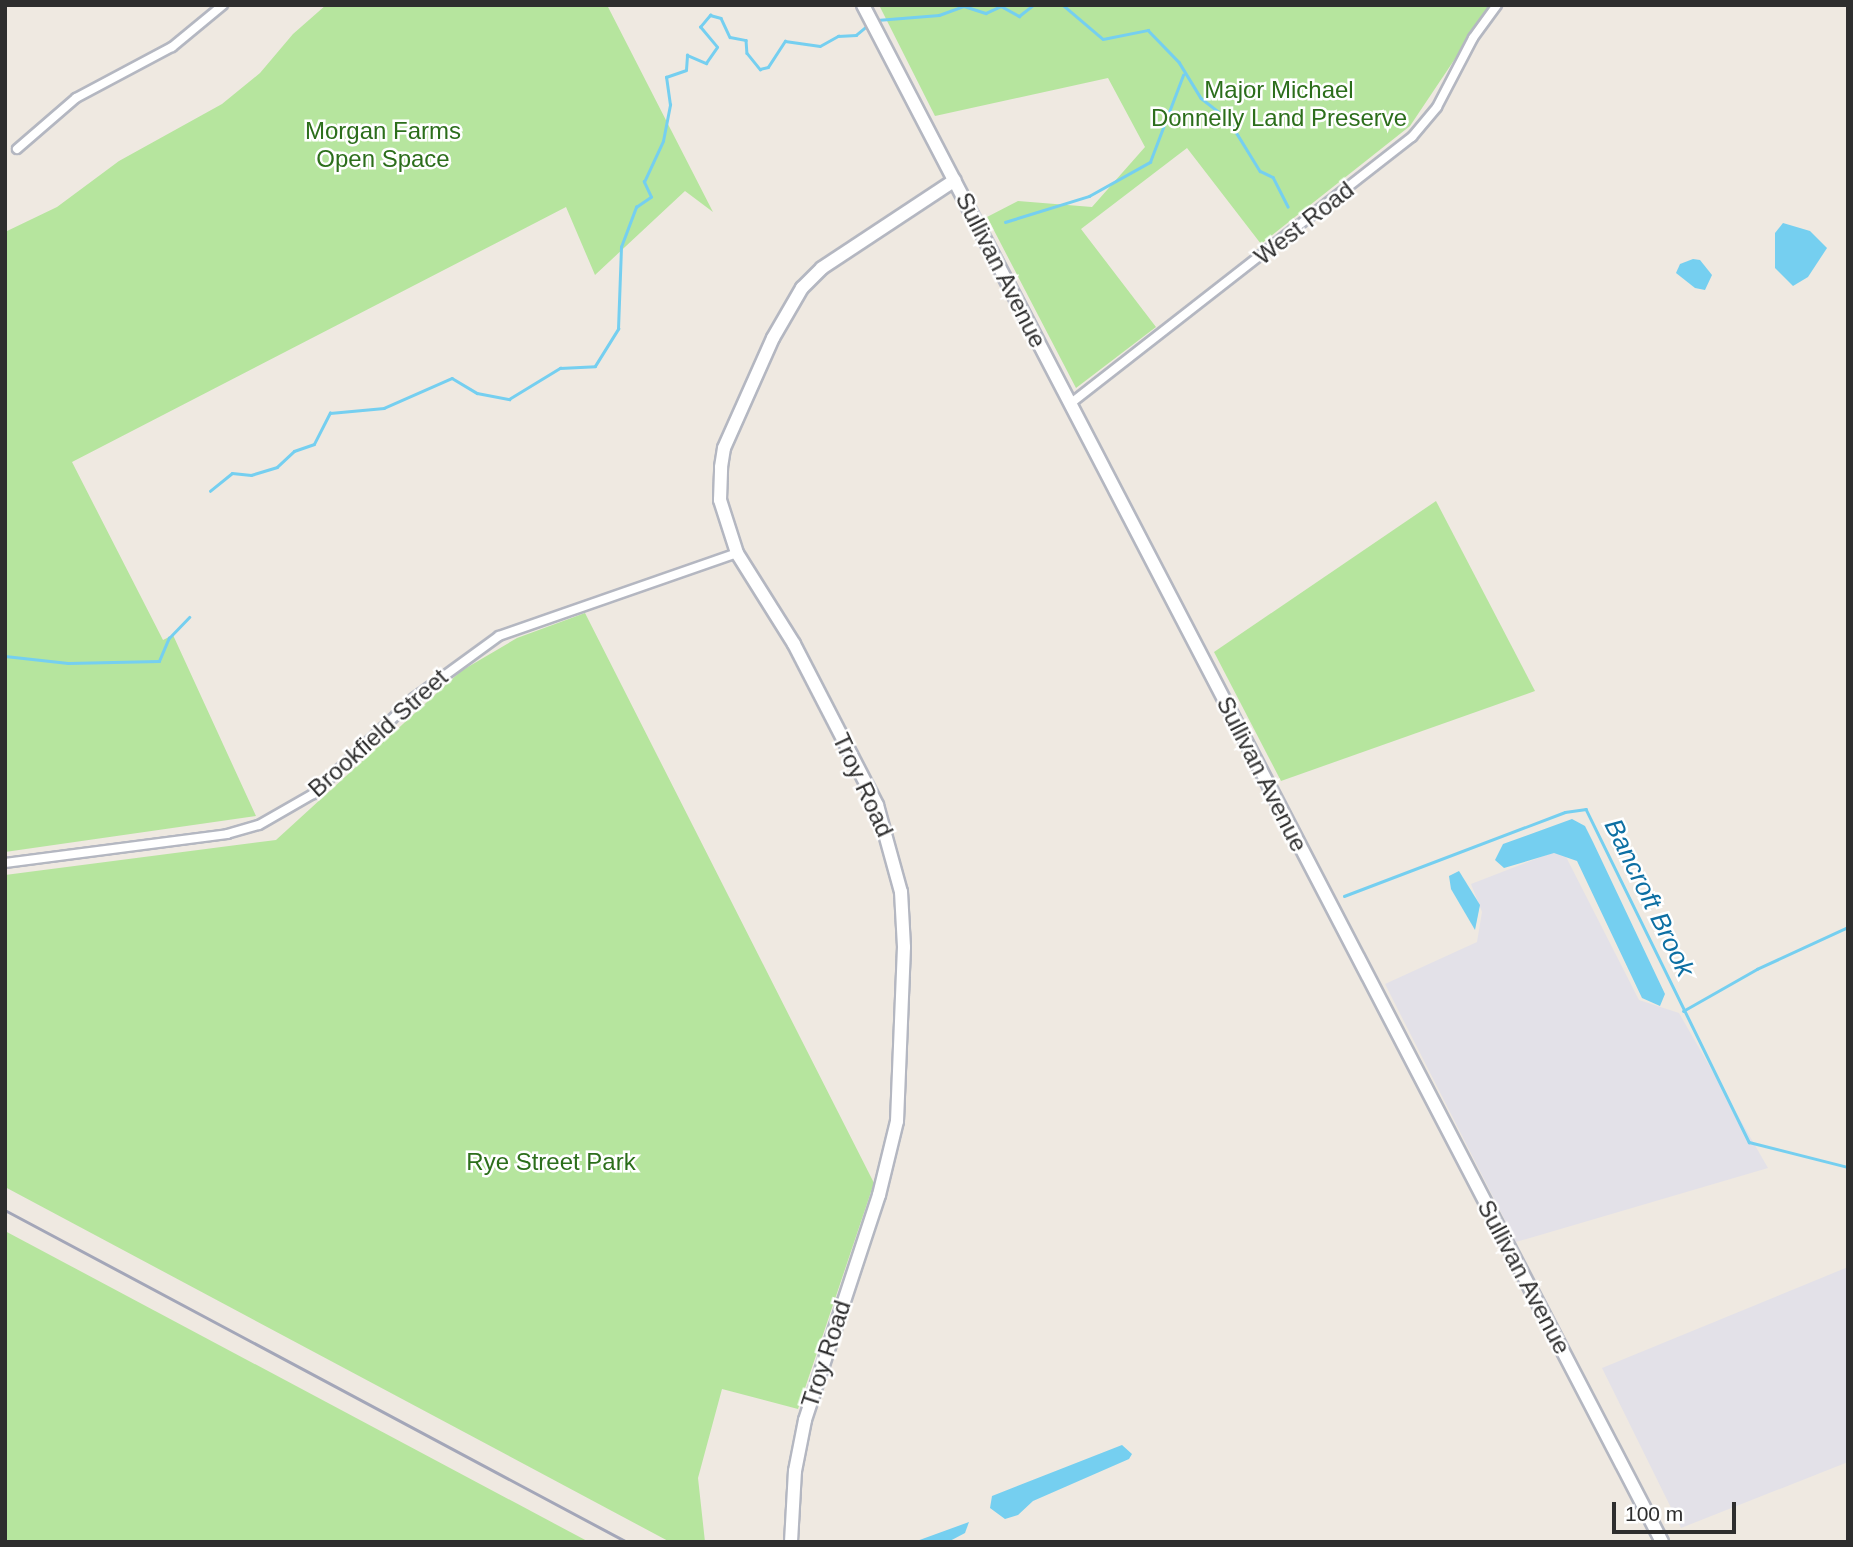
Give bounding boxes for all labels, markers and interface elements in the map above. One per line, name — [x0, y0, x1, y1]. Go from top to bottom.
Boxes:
park label: Major Michael Donnelly Land Preserve — [1151, 76, 1407, 132]
park label: Morgan Farms Open Space — [305, 117, 461, 173]
street label: West Road — [1249, 175, 1359, 271]
street label: Sullivan Avenue — [949, 187, 1053, 353]
street label: Brookfield Street — [302, 663, 454, 803]
street label: Sullivan Avenue — [1210, 691, 1314, 857]
street label: Troy Road — [826, 729, 900, 841]
water label: Bancroft Brook — [1597, 814, 1701, 982]
park label: Rye Street Park — [466, 1148, 636, 1176]
street label: Sullivan Avenue — [1471, 1194, 1577, 1360]
street label: Troy Road — [795, 1297, 857, 1411]
scale bar — [1615, 1488, 1739, 1532]
text: 100 m — [1625, 1502, 1683, 1525]

